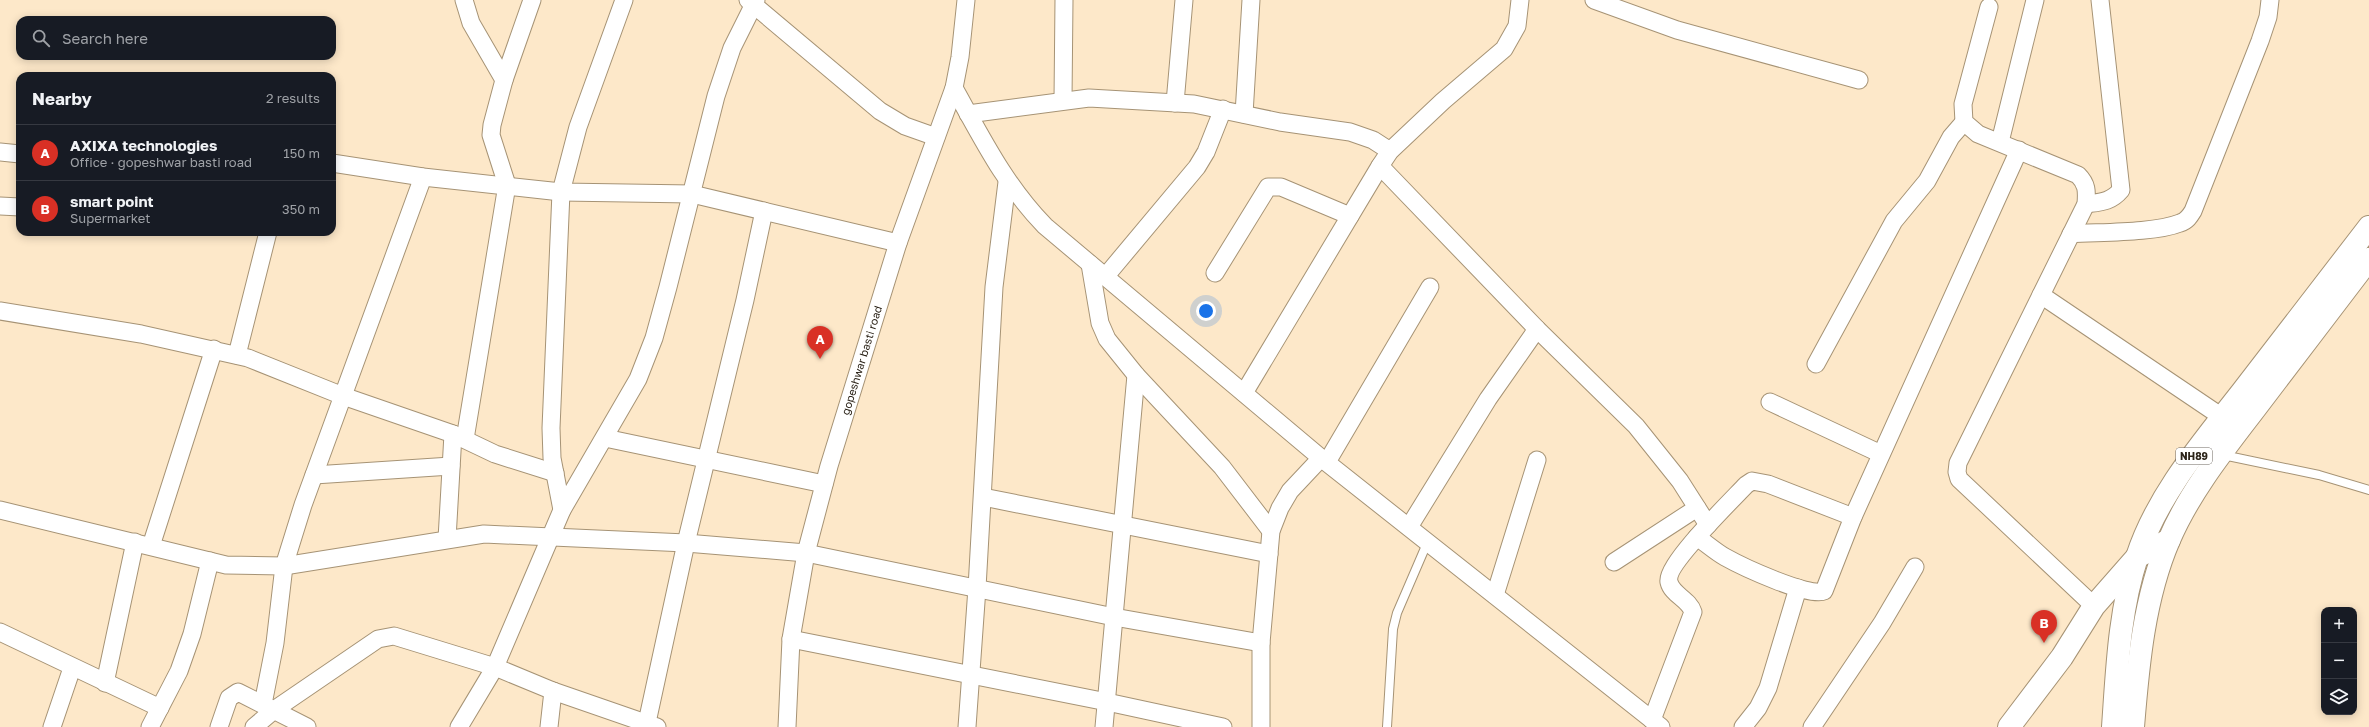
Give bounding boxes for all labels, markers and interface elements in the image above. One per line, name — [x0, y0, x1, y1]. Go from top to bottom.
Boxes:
search box — [16, 16, 336, 60]
icon: search — [30, 27, 52, 49]
text: Search here — [62, 29, 148, 47]
text: Nearby — [32, 88, 92, 109]
text: 2 results — [266, 90, 320, 106]
text: AXIXA technologies — [70, 136, 217, 154]
text: A — [40, 145, 50, 161]
text: 150 m — [283, 145, 320, 161]
text: Office · gopeshwar basti road — [70, 154, 252, 170]
text: smart point — [70, 192, 154, 210]
text: B — [40, 201, 50, 217]
text: 350 m — [282, 201, 320, 217]
text: Supermarket — [70, 210, 151, 226]
your location — [1196, 301, 1216, 321]
street label: gopeshwar basti road — [838, 304, 884, 416]
pin: A — [807, 326, 833, 359]
road number: NH89 — [2176, 448, 2212, 464]
map controls — [2321, 607, 2357, 715]
button: + — [2321, 607, 2357, 643]
pin: B — [2031, 610, 2057, 643]
button: − — [2321, 643, 2357, 679]
button: layers — [2321, 679, 2357, 715]

